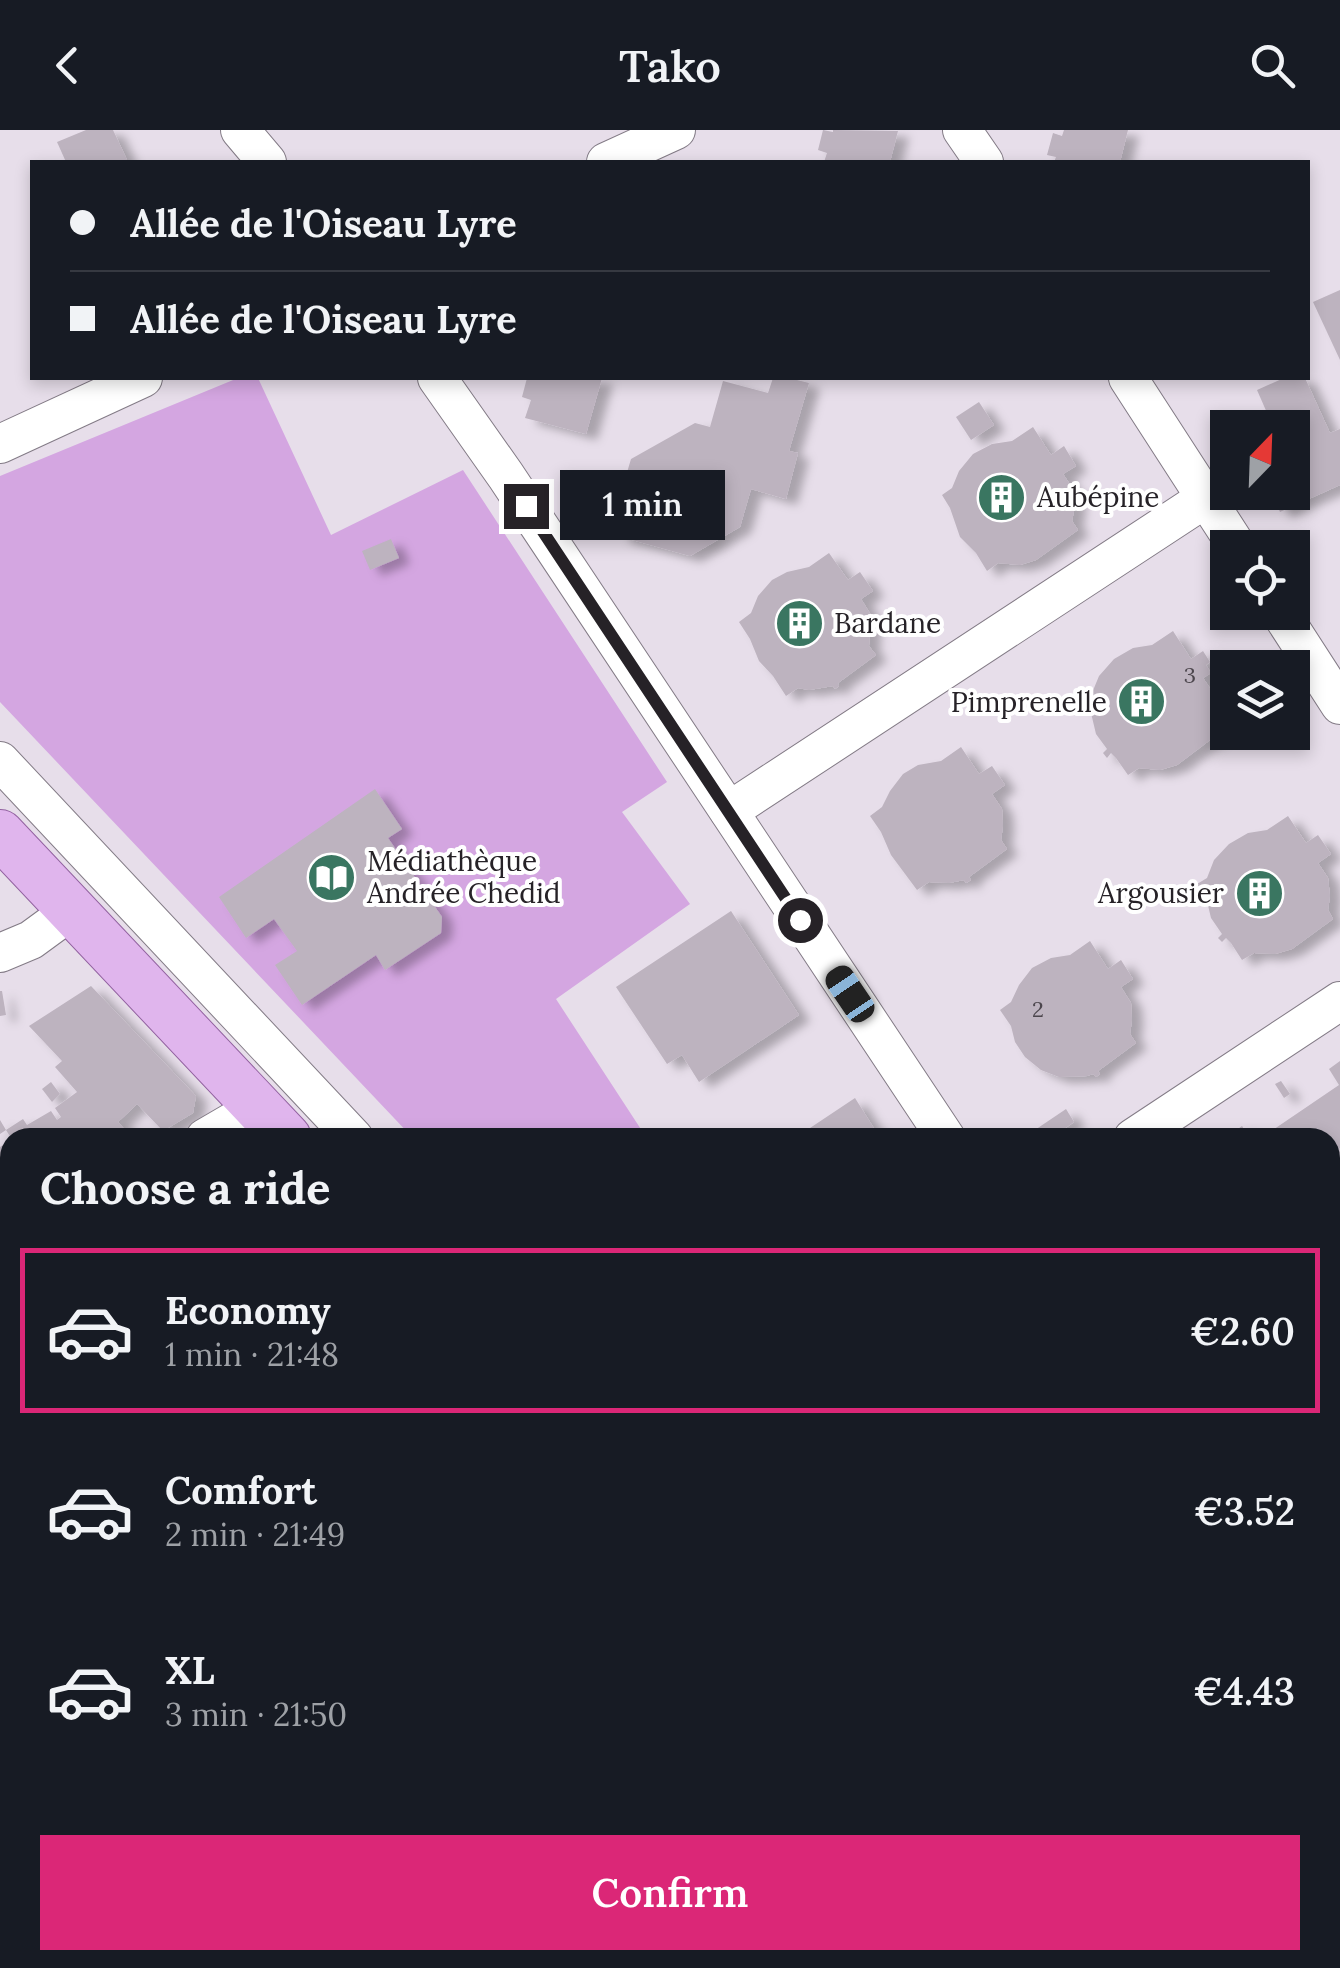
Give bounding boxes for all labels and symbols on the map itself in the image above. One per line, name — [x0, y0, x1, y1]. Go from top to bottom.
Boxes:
north arrow — [1210, 410, 1310, 510]
callout: 1 min — [561, 471, 726, 541]
building icon: Aubépine — [976, 471, 1028, 523]
place label: Aubépine — [1036, 479, 1159, 515]
route end — [504, 484, 549, 529]
building icon: Bardane — [773, 597, 825, 649]
place label: Bardane — [834, 605, 941, 641]
house number: 3 — [1184, 661, 1196, 689]
building icon: Pimprenelle — [1116, 676, 1168, 728]
place label: Pimprenelle — [951, 684, 1107, 720]
place label: Médiathèque Andrée Chedid — [366, 843, 561, 911]
library icon: Médiathèque Andrée Chedid — [306, 851, 358, 903]
building icon: Argousier — [1233, 867, 1285, 919]
place label: Argousier — [1097, 875, 1224, 911]
route start — [778, 898, 823, 943]
car — [821, 961, 879, 1027]
house number: 2 — [1032, 995, 1044, 1023]

